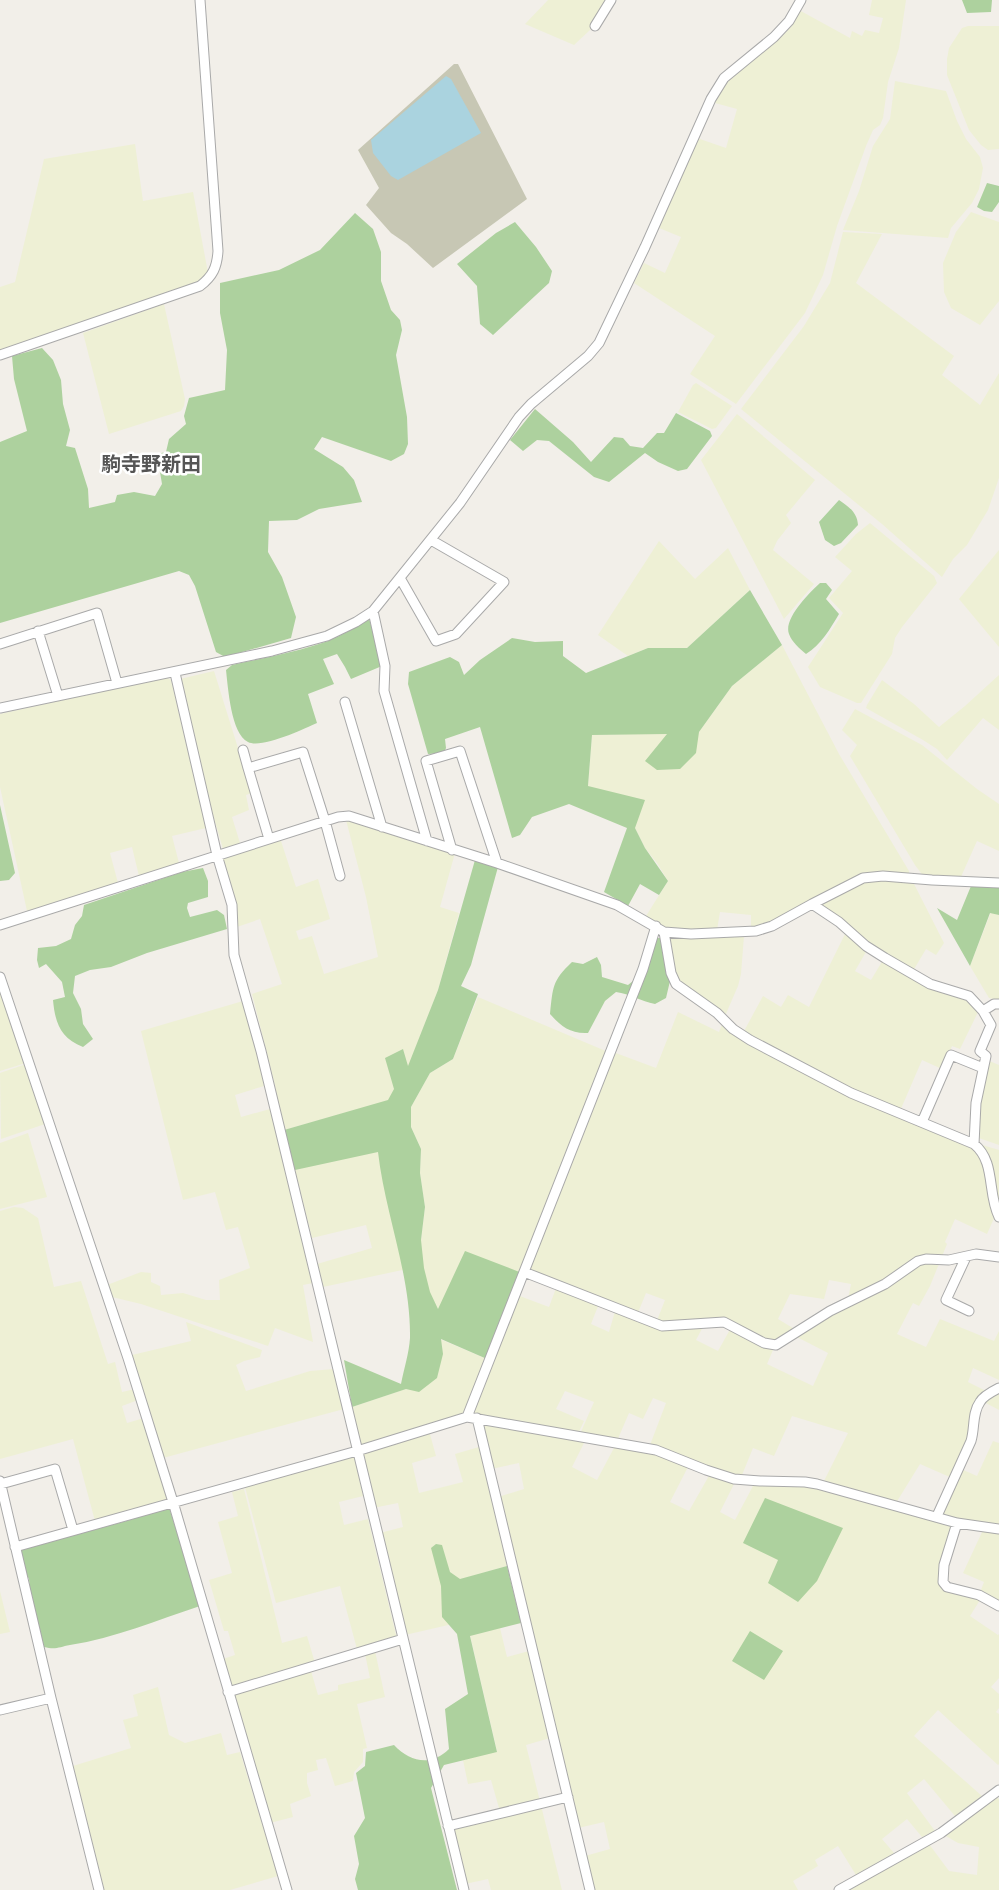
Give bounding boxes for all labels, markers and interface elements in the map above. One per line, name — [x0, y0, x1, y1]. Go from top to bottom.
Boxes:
district label: 駒寺野新田 — [101, 453, 201, 475]

